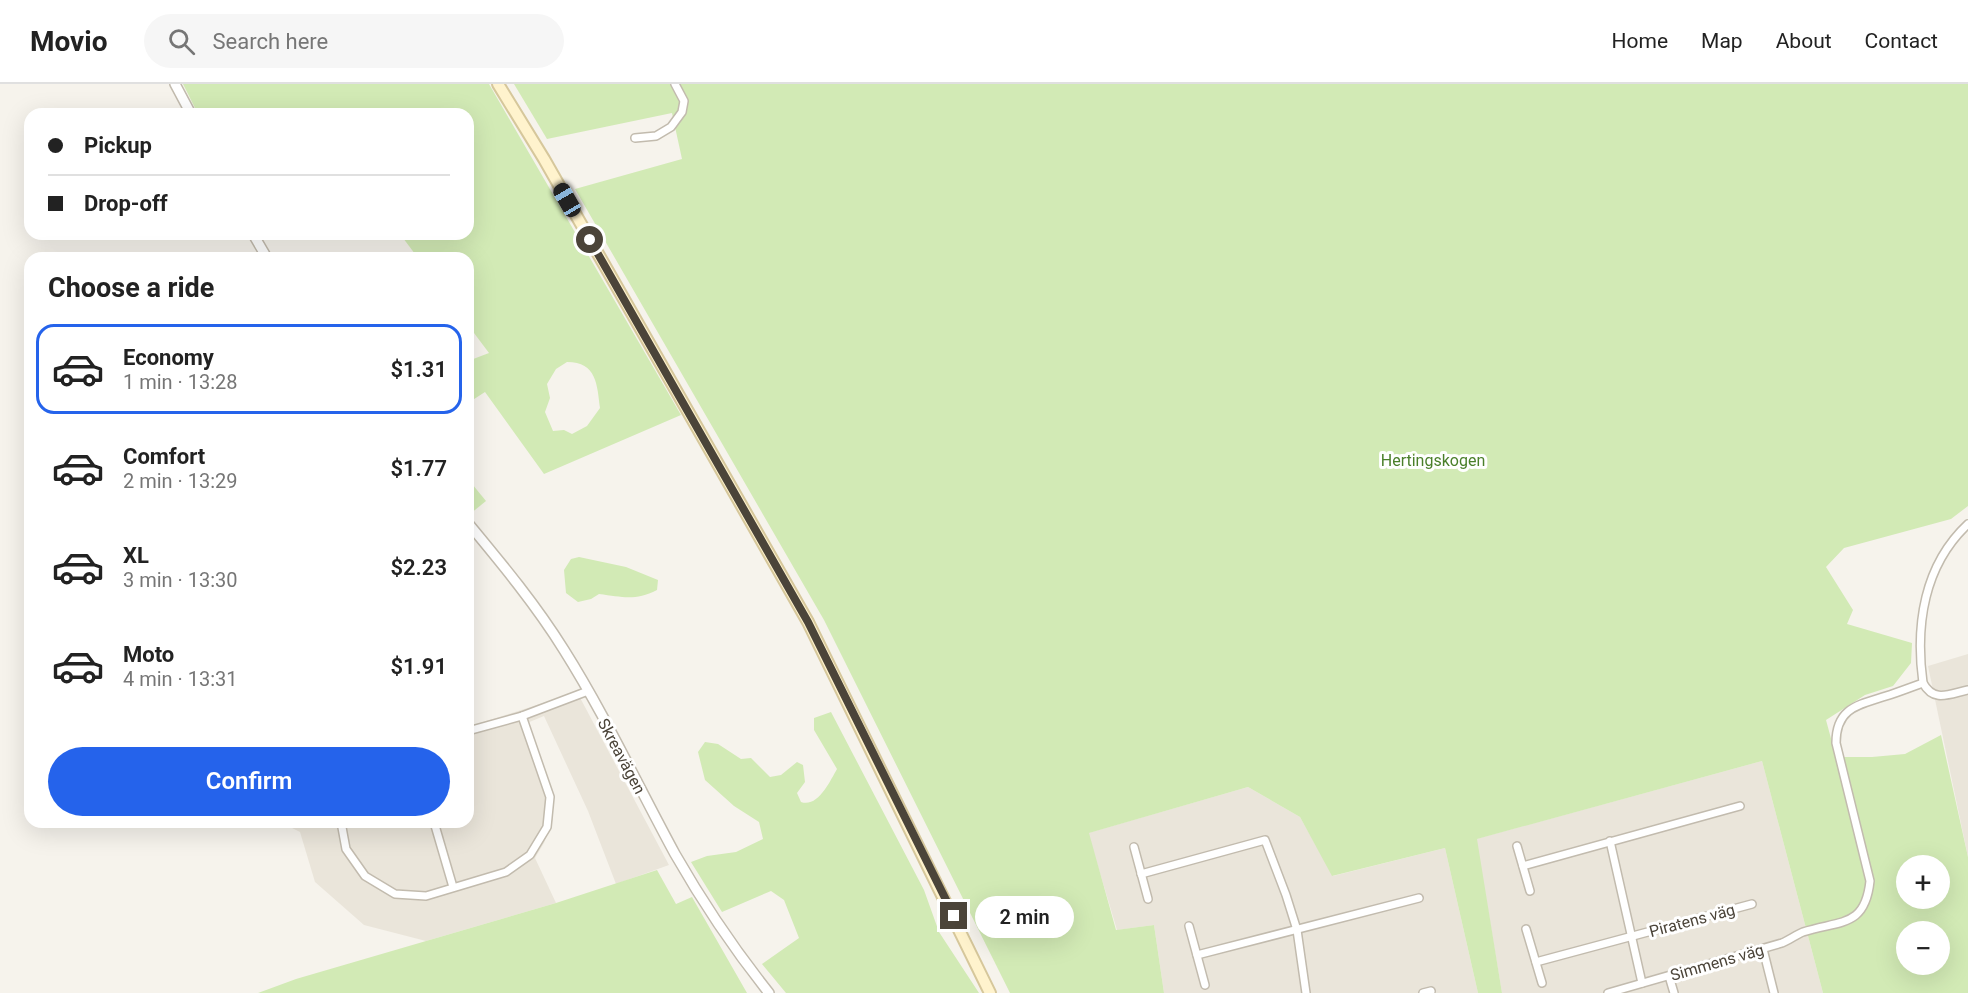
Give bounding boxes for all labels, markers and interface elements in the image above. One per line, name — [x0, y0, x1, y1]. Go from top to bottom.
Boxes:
search box — [144, 14, 564, 68]
text: Movio — [30, 25, 108, 58]
icon: search — [165, 25, 198, 58]
text: Search here — [213, 29, 328, 54]
text: Home — [1612, 29, 1668, 53]
text: Map — [1701, 29, 1743, 53]
text: About — [1776, 29, 1832, 53]
text: Contact — [1865, 29, 1938, 53]
text: Pickup — [84, 133, 152, 158]
car — [550, 180, 584, 220]
text: Drop-off — [84, 191, 168, 216]
route start — [576, 226, 603, 253]
text: Choose a ride — [48, 272, 214, 304]
icon: car — [51, 342, 105, 396]
text: Economy — [123, 345, 214, 370]
text: $1.31 — [390, 357, 447, 382]
text: 1 min · 13:28 — [123, 370, 238, 394]
icon: car — [51, 441, 105, 495]
text: Comfort — [123, 444, 205, 469]
park label: Hertingskogen — [1381, 451, 1485, 470]
text: $1.77 — [390, 456, 447, 481]
text: 2 min · 13:29 — [123, 469, 238, 493]
icon: car — [51, 540, 105, 594]
text: XL — [123, 543, 149, 568]
text: $2.23 — [390, 555, 447, 580]
text: 3 min · 13:30 — [123, 568, 238, 592]
icon: car — [51, 639, 105, 693]
text: Moto — [123, 642, 174, 667]
text: $1.91 — [390, 654, 447, 679]
text: 4 min · 13:31 — [123, 667, 238, 691]
street label: Skreavägen — [594, 715, 649, 797]
button: Confirm — [48, 747, 450, 816]
map controls — [1896, 855, 1950, 975]
button: + — [1896, 855, 1950, 909]
callout: 2 min — [975, 895, 1074, 937]
street label: Piratens väg — [1647, 900, 1737, 941]
route end — [940, 902, 967, 929]
text: 2 min — [999, 905, 1050, 929]
button: − — [1896, 921, 1950, 975]
street label: Simmens väg — [1668, 940, 1766, 985]

